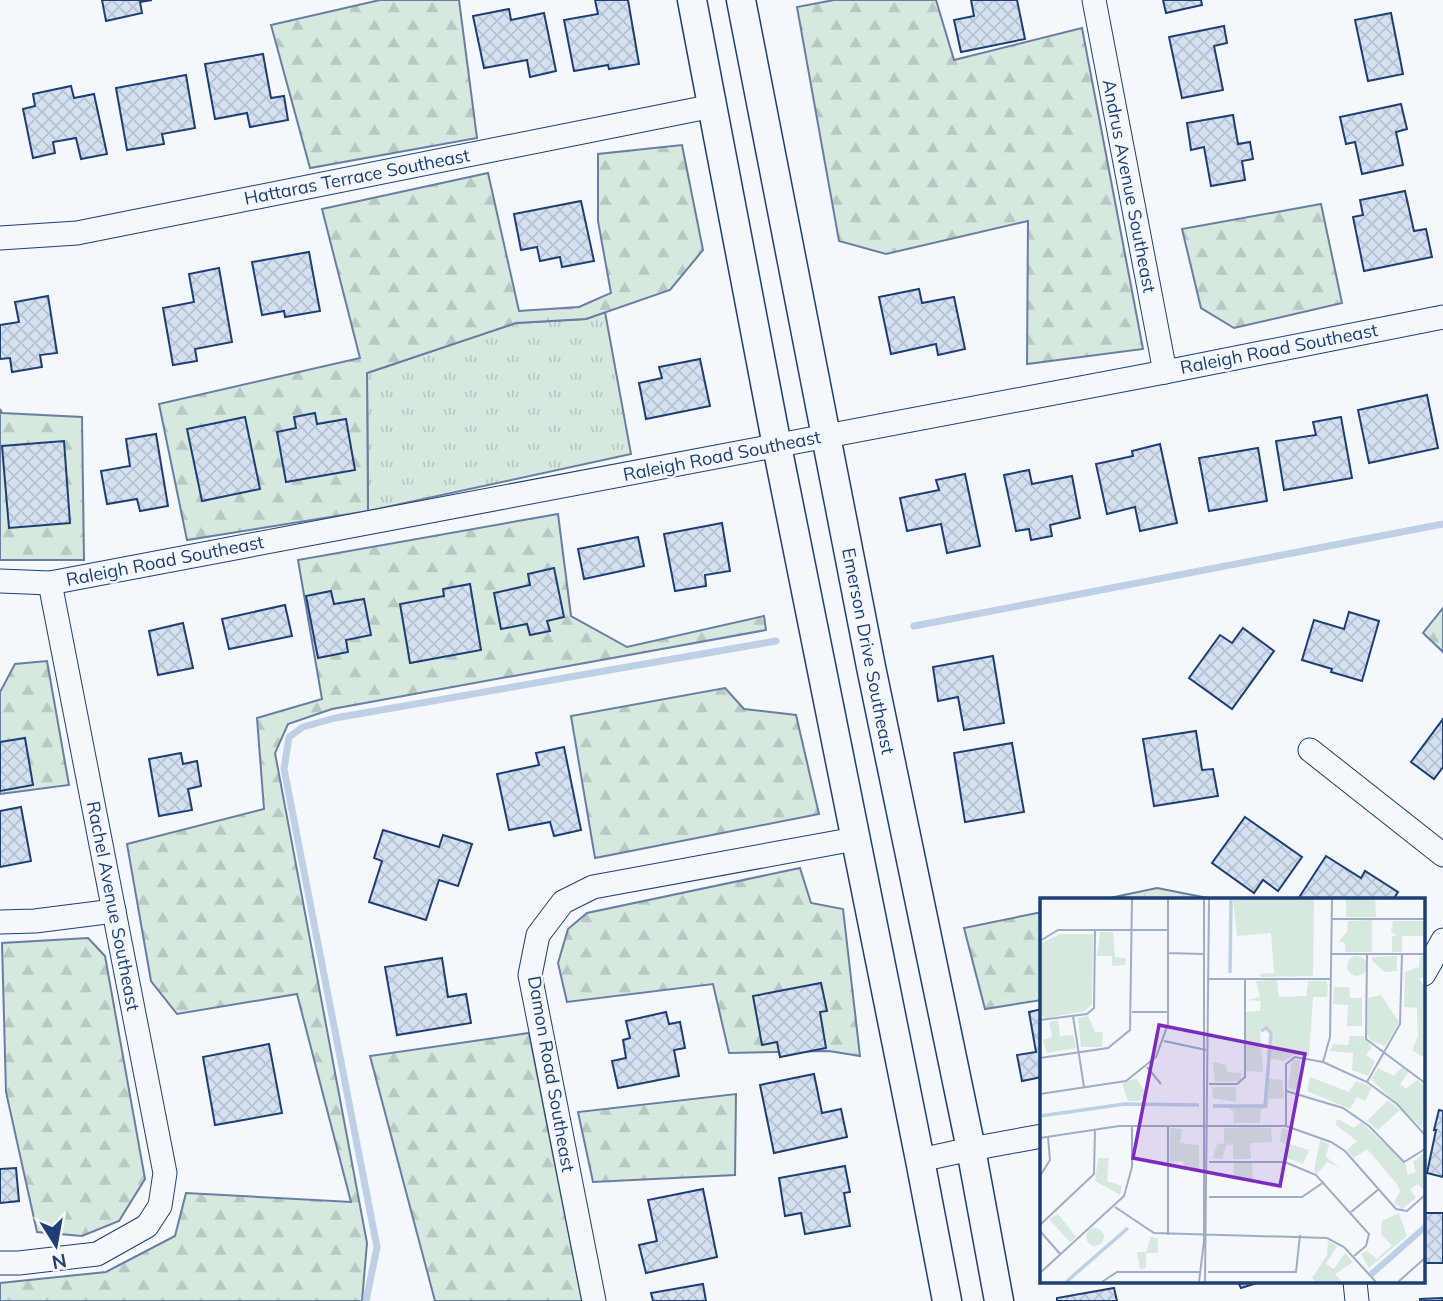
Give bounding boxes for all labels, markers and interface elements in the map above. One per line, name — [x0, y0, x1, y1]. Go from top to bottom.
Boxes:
street label: Andrus Avenue Southeast — [1098, 77, 1161, 295]
street label: Hattaras Terrace Southeast — [242, 143, 472, 210]
street label: Raleigh Road Southeast — [1178, 318, 1380, 379]
street label: Raleigh Road Southeast — [621, 425, 823, 486]
street label: Raleigh Road Southeast — [64, 530, 266, 591]
street label: Emerson Drive Southeast — [837, 546, 900, 756]
street label: Rachel Avenue Southeast — [82, 799, 145, 1013]
inset map — [1040, 898, 1426, 1284]
street label: Damon Road Southeast — [523, 974, 580, 1174]
north arrow — [21, 1210, 91, 1280]
text: N — [50, 1249, 69, 1275]

